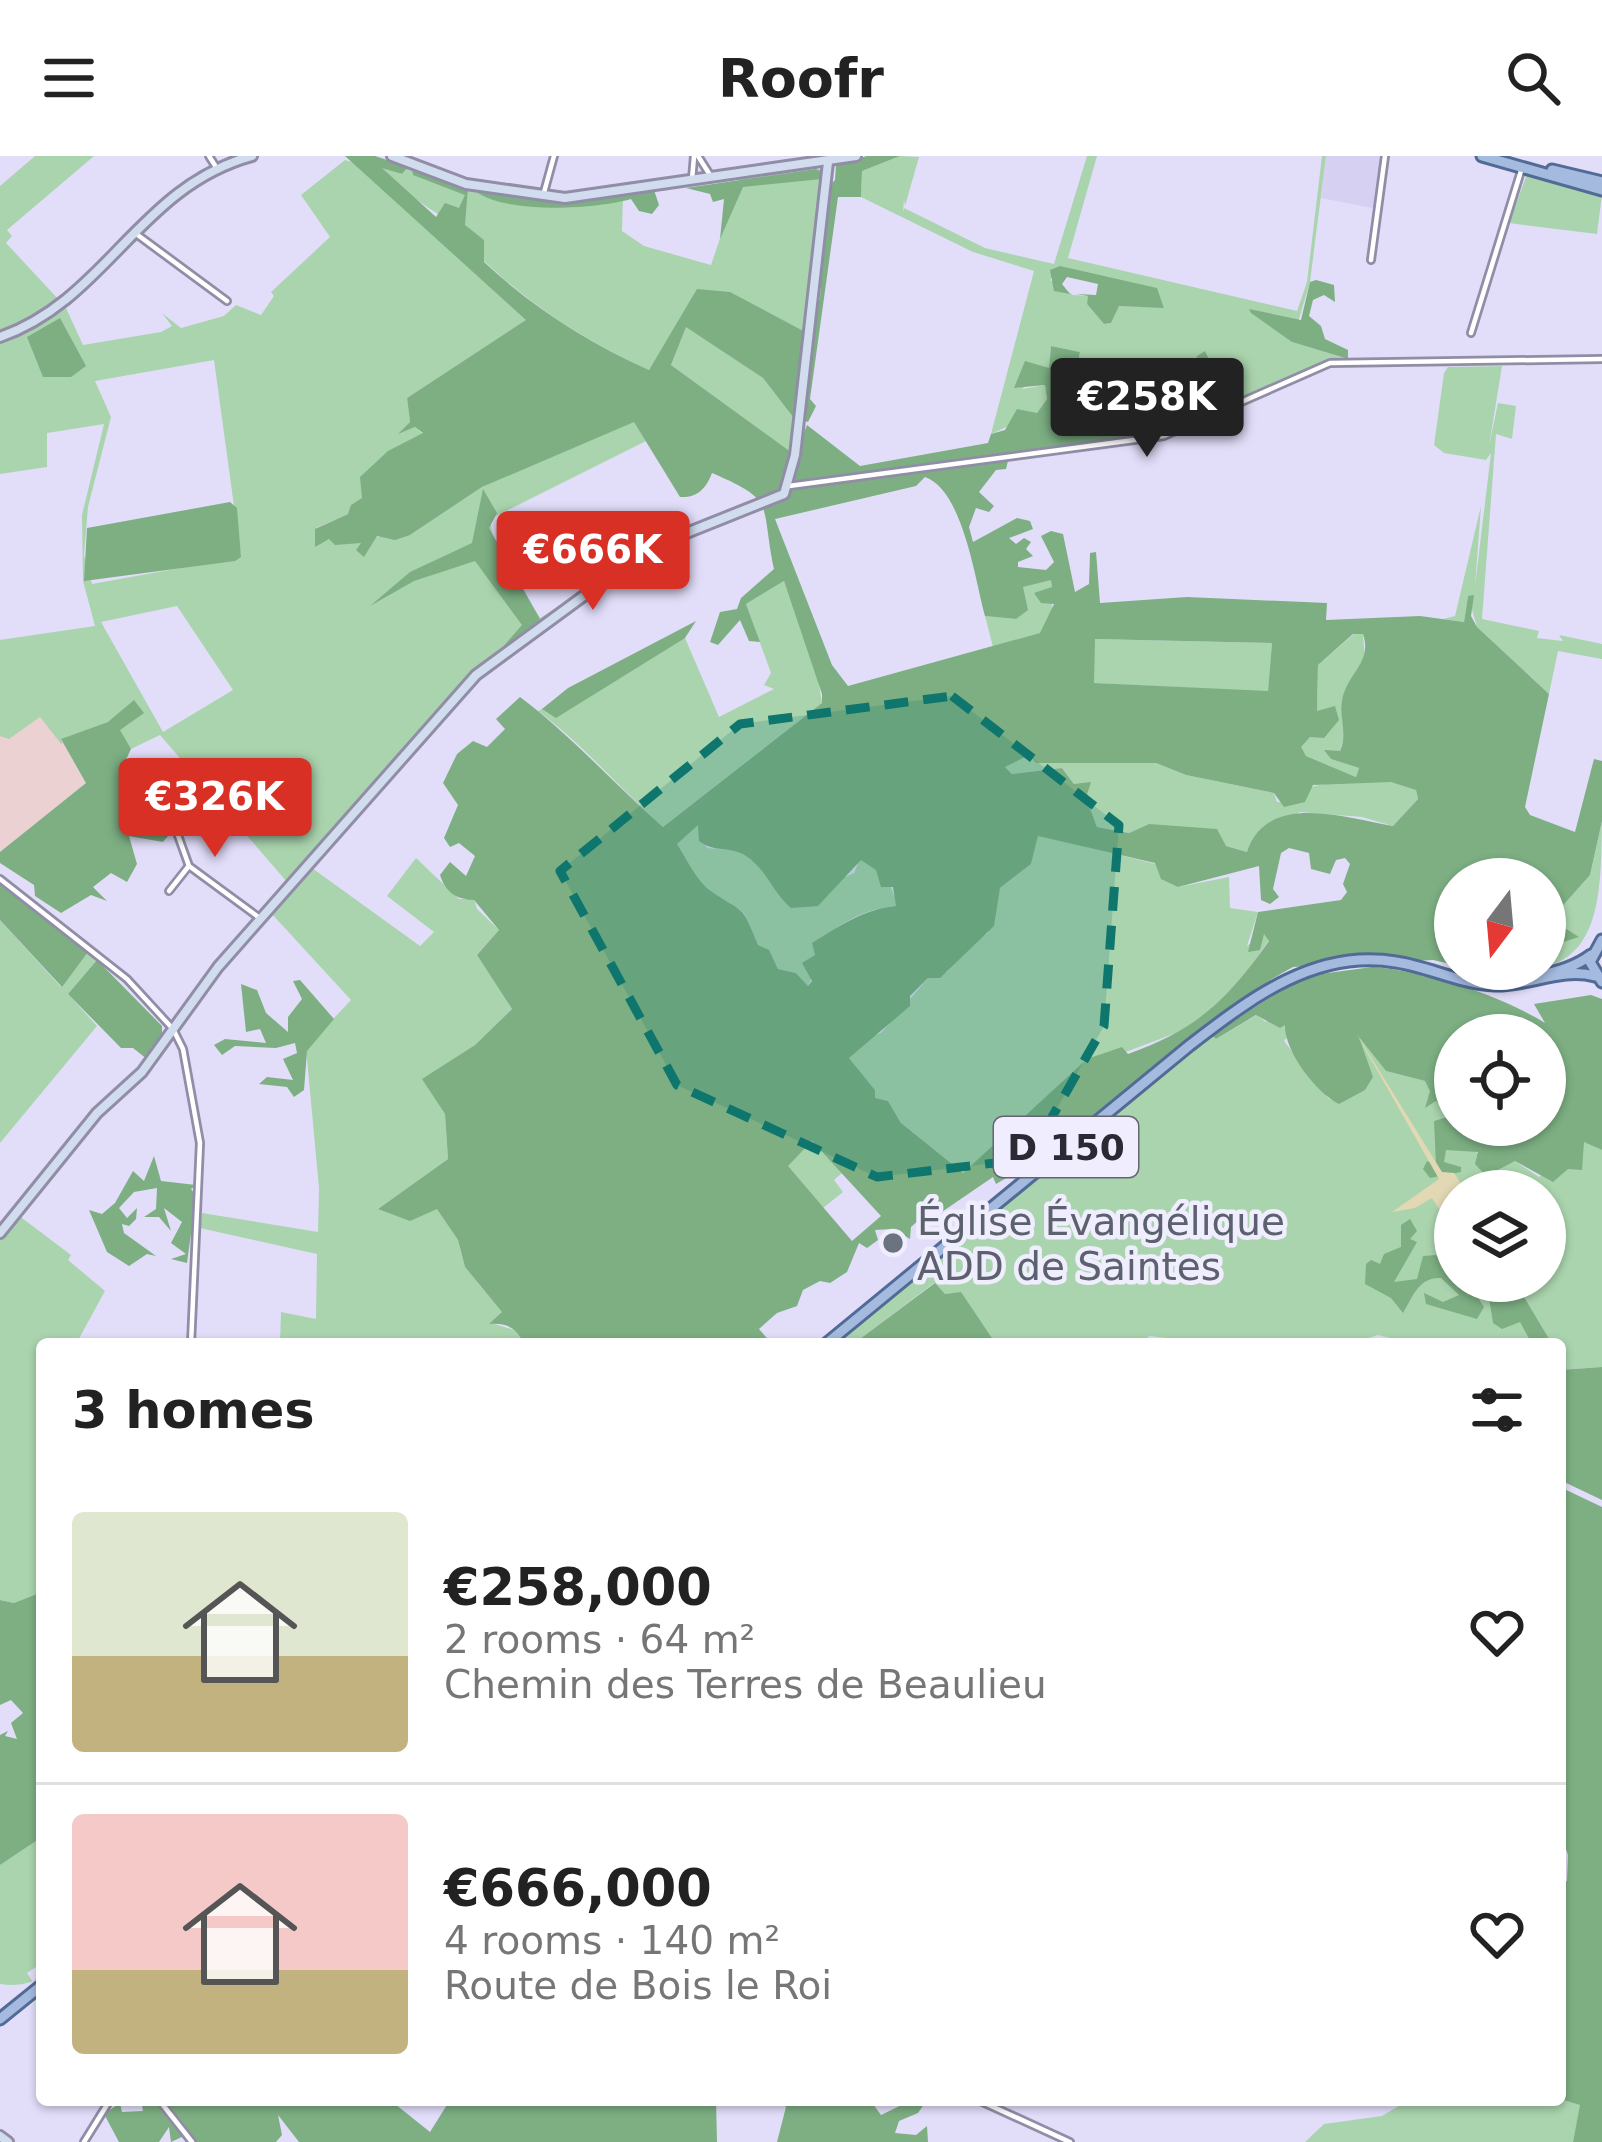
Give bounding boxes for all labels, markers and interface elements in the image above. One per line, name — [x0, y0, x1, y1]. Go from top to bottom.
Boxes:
icon: menu — [36, 45, 102, 111]
icon: search — [1500, 45, 1566, 111]
text: Roofr — [718, 47, 884, 110]
pin: €258K — [1063, 358, 1231, 460]
text: €258K — [1078, 374, 1216, 419]
pin: €666K — [509, 511, 677, 613]
text: €666K — [524, 527, 662, 572]
pin: €326K — [131, 758, 299, 860]
text: €326K — [146, 774, 284, 819]
north arrow — [1434, 858, 1566, 990]
map controls — [1434, 858, 1566, 1302]
button: locate — [1434, 1014, 1566, 1146]
road number: D 150 — [994, 1117, 1138, 1177]
button: layers — [1434, 1170, 1566, 1302]
place label: Église Évangélique ADD de Saintes — [917, 1198, 1285, 1289]
marker: Église Évangélique ADD de Saintes — [880, 1230, 906, 1256]
icon: filters — [1464, 1377, 1530, 1443]
text: 3 homes — [72, 1381, 315, 1440]
text: €258,000 — [444, 1558, 712, 1617]
icon: home — [168, 1560, 312, 1704]
icon: heart — [1464, 1599, 1530, 1665]
text: 2 rooms · 64 m² — [444, 1617, 755, 1662]
text: Chemin des Terres de Beaulieu — [444, 1662, 1047, 1707]
text: €666,000 — [444, 1859, 712, 1918]
icon: home — [168, 1862, 312, 2006]
icon: heart — [1464, 1901, 1530, 1967]
text: 4 rooms · 140 m² — [444, 1918, 780, 1963]
text: Route de Bois le Roi — [444, 1963, 832, 2008]

